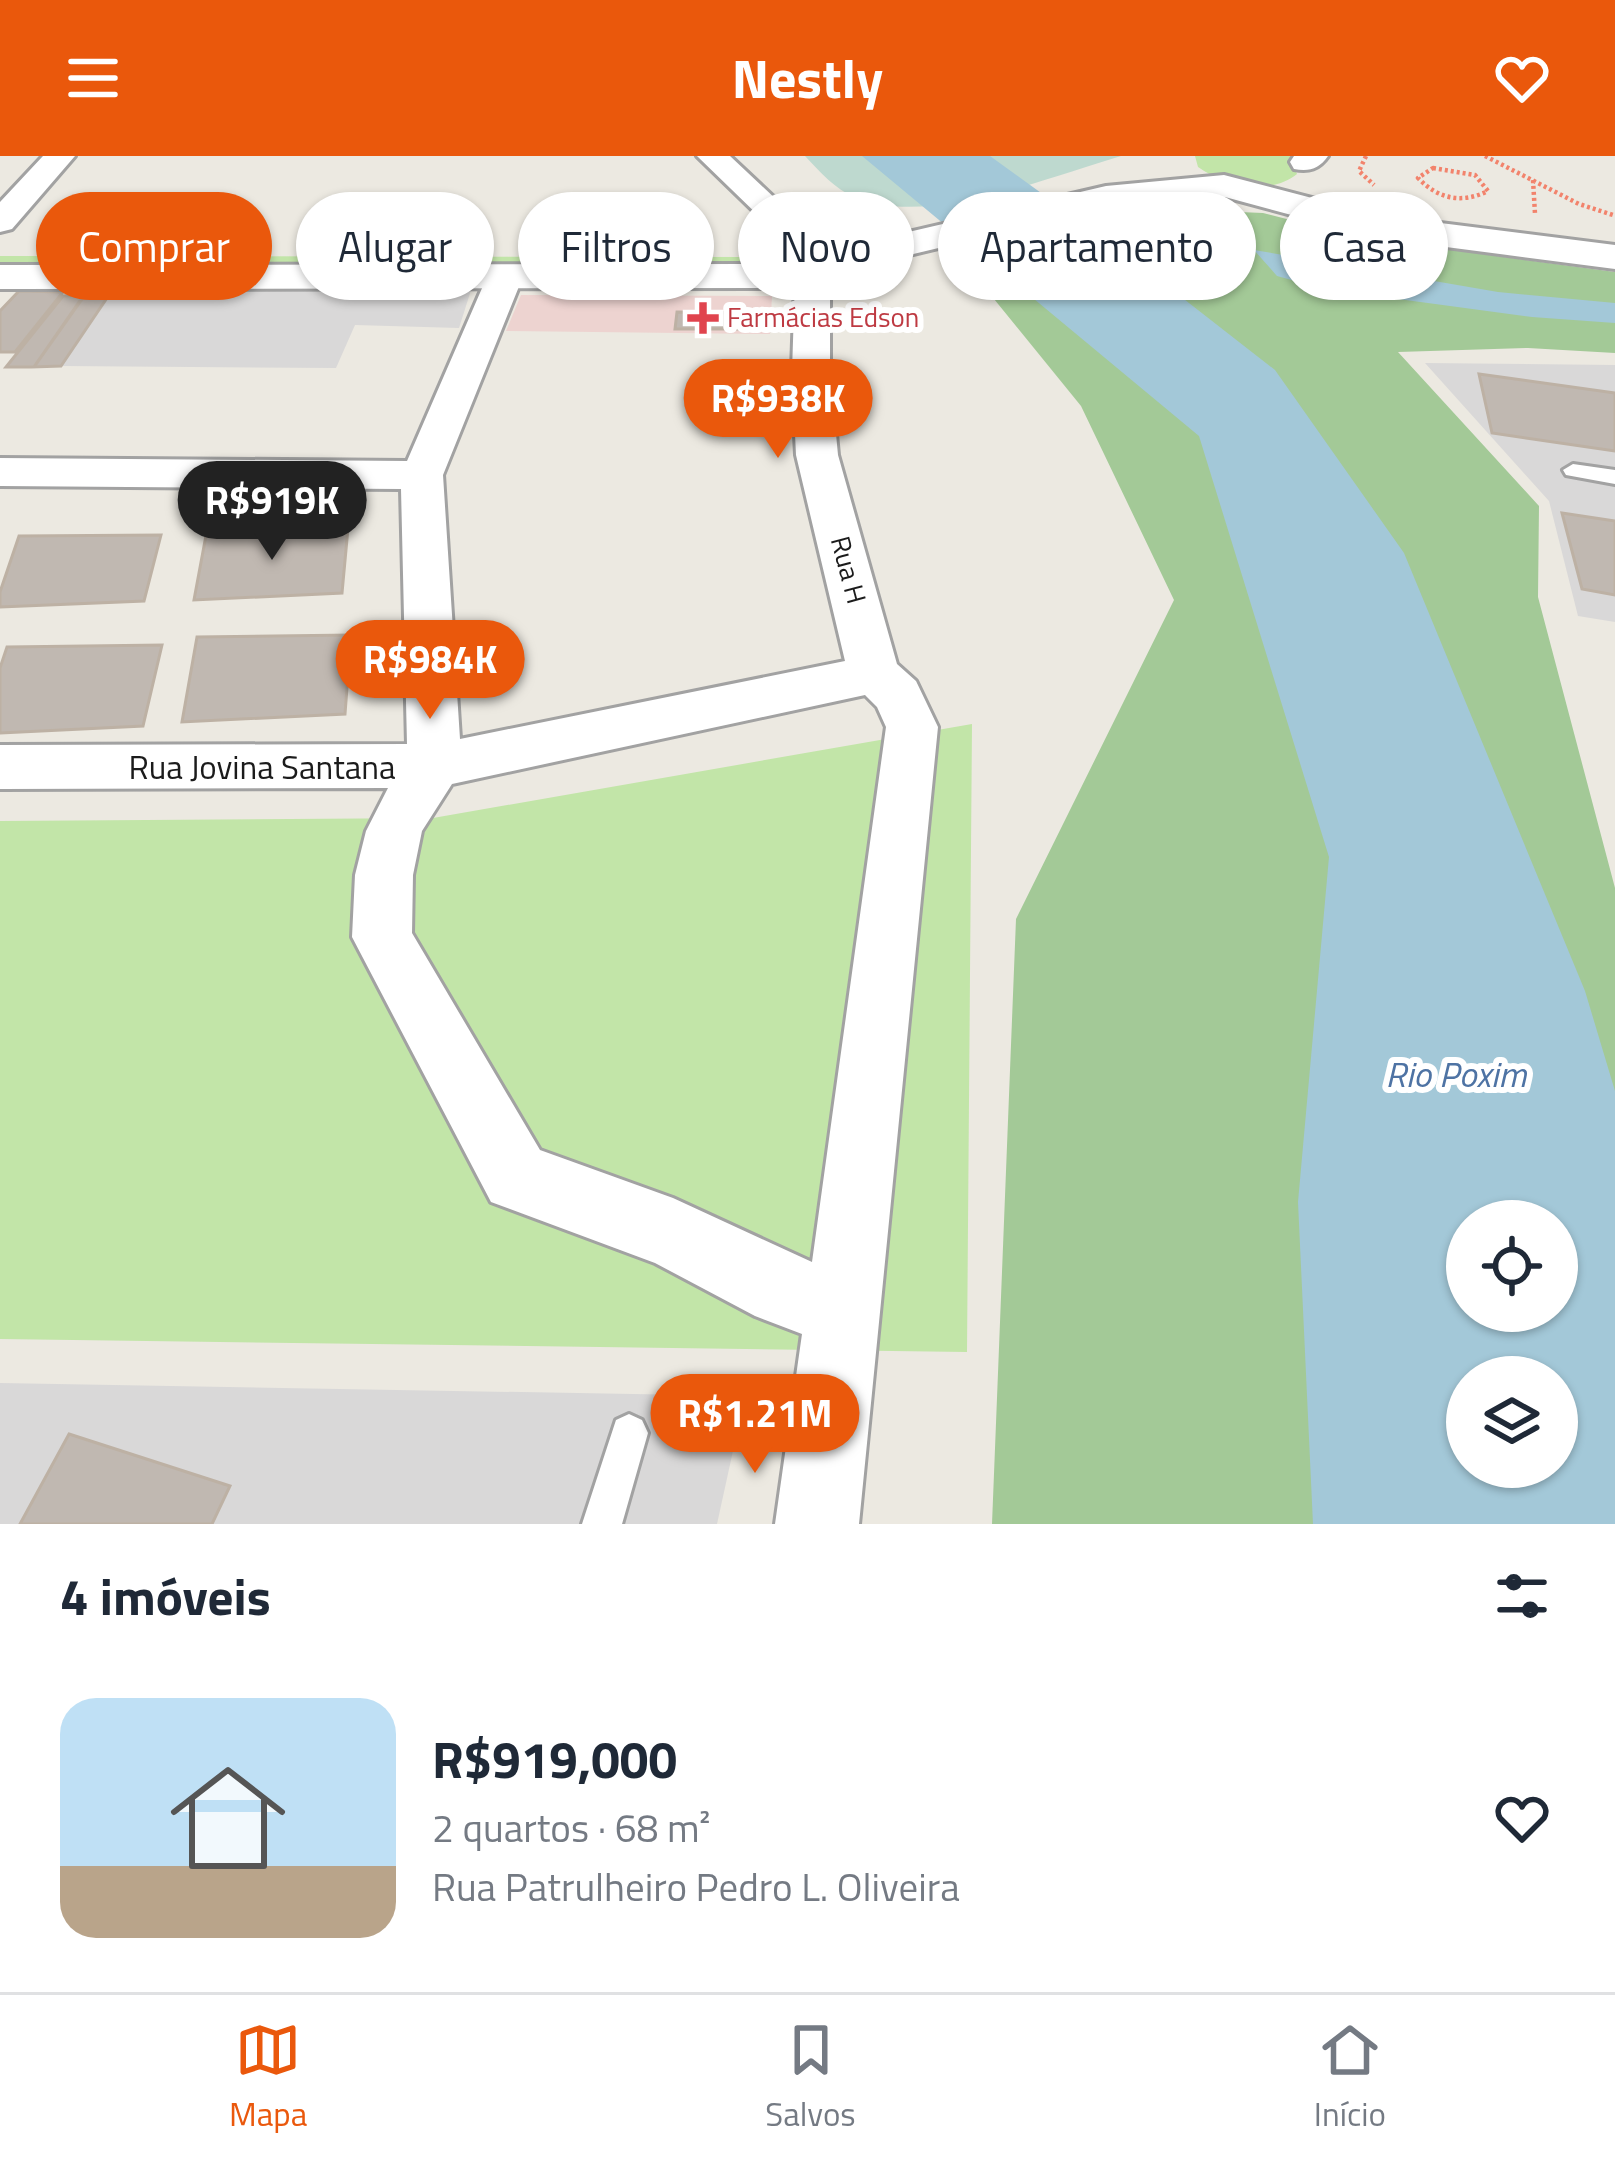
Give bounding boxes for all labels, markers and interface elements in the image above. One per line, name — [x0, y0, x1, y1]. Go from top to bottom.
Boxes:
text: Nestly — [732, 37, 883, 119]
icon: menu — [60, 45, 126, 111]
icon: heart — [1489, 45, 1555, 111]
chip: Comprar — [36, 192, 272, 300]
chip: Alugar — [296, 192, 494, 300]
chip: Filtros — [518, 192, 714, 300]
chip: Novo — [738, 192, 914, 300]
chip: Apartamento — [938, 192, 1256, 300]
chip: Casa — [1280, 192, 1448, 300]
place label: Farmácias Edson — [727, 296, 919, 337]
marker: Farmácias Edson — [690, 305, 716, 331]
pin: R$938K — [680, 359, 876, 461]
text: R$938K — [711, 368, 845, 427]
pin: R$919K — [174, 461, 370, 563]
text: R$919K — [205, 470, 339, 529]
street label: Rua H — [821, 531, 878, 608]
pin: R$984K — [332, 620, 528, 722]
text: R$984K — [363, 629, 497, 688]
street label: Rua Jovina Santana — [128, 742, 396, 792]
water label: Rio Poxim — [1386, 1046, 1527, 1101]
map controls — [1446, 1200, 1578, 1488]
button: locate — [1446, 1200, 1578, 1332]
button: layers — [1446, 1356, 1578, 1488]
pin: R$1.21M — [644, 1374, 866, 1476]
text: R$1.21M — [678, 1383, 833, 1442]
text: 4 imóveis — [60, 1557, 271, 1635]
icon: filters — [1489, 1563, 1555, 1629]
text: R$919,000 — [432, 1720, 677, 1798]
icon: home — [156, 1746, 300, 1890]
icon: heart — [1489, 1785, 1555, 1851]
text: 2 quartos · 68 m² — [432, 1798, 711, 1857]
text: Rua Patrulheiro Pedro L. Oliveira — [432, 1857, 960, 1916]
tab: Mapa — [229, 2017, 307, 2139]
tab: Salvos — [765, 2017, 856, 2139]
tab: Início — [1314, 2017, 1386, 2139]

